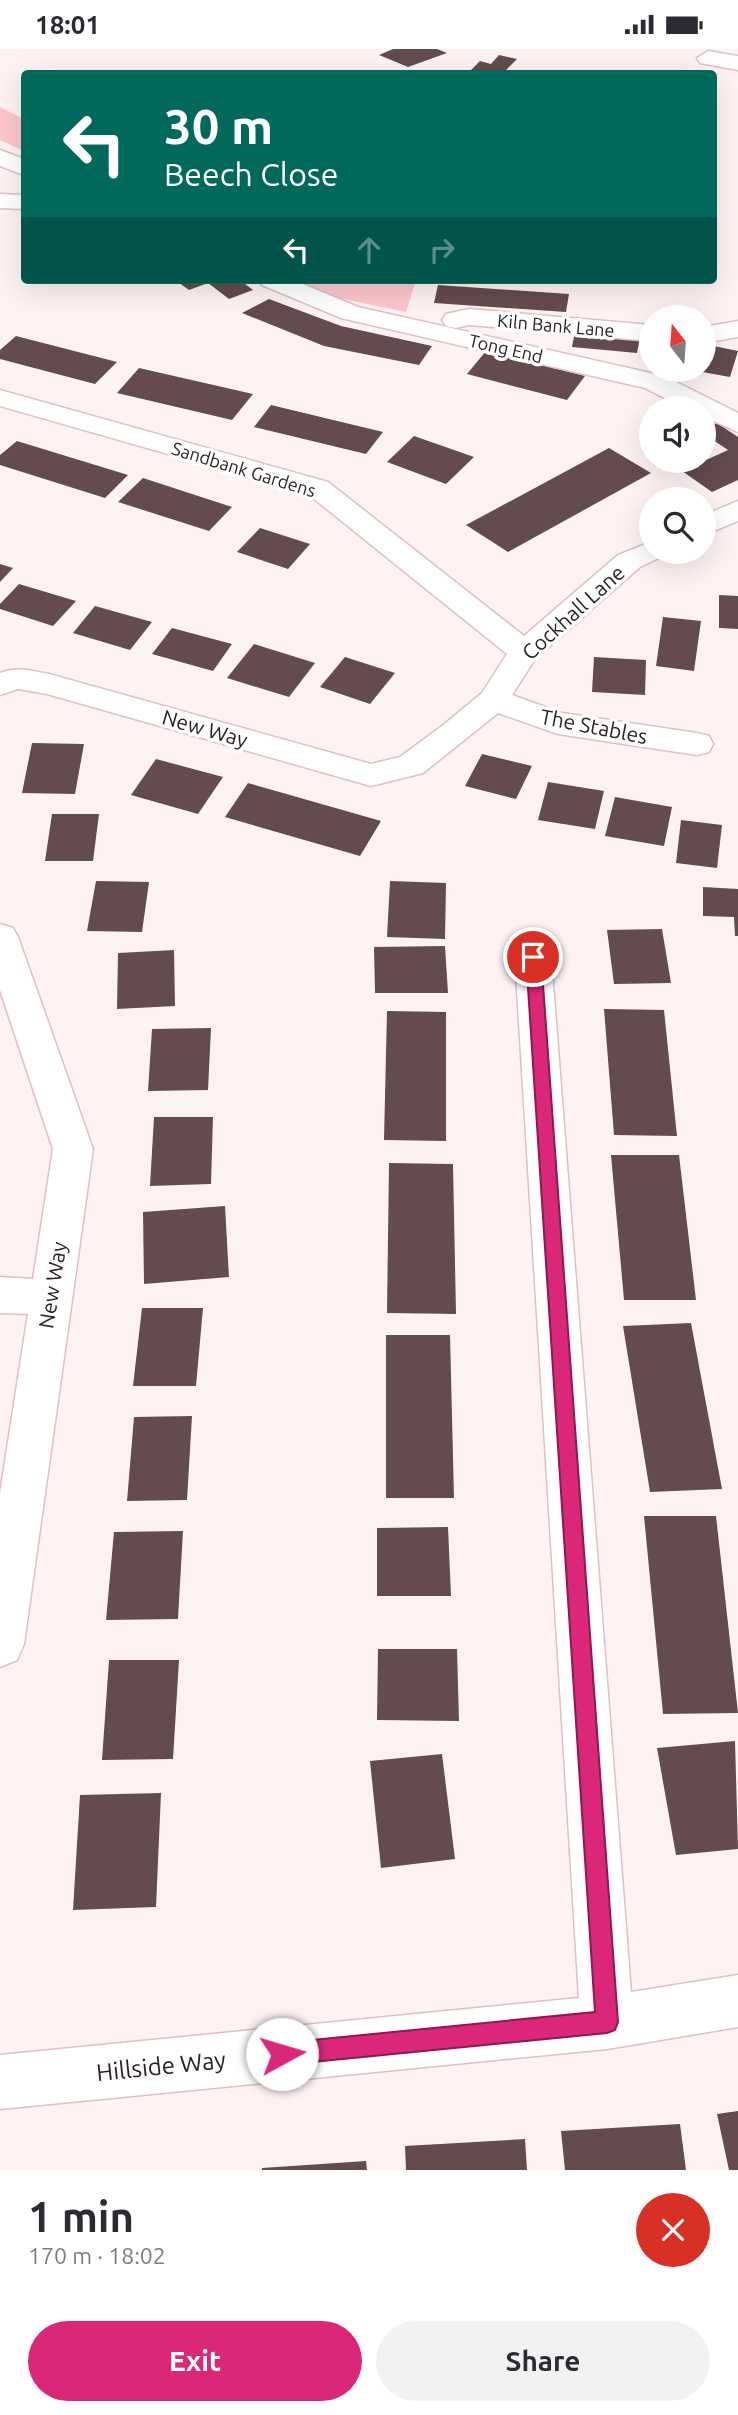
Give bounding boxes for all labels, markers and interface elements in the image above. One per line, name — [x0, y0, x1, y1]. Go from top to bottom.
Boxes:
text: 18:01 — [35, 10, 100, 39]
icon: left — [49, 98, 140, 189]
text: 30 m — [164, 98, 273, 153]
text: Beech Close — [164, 156, 338, 192]
icon: left — [277, 231, 315, 269]
icon: ahead — [350, 231, 388, 269]
icon: right — [423, 231, 461, 269]
north arrow — [639, 305, 716, 381]
map controls — [639, 305, 716, 564]
street label: Kiln Bank Lane — [497, 310, 615, 340]
street label: Tong End — [467, 330, 545, 366]
button: sound — [639, 396, 716, 473]
street label: Sandbank Gardens — [170, 438, 319, 500]
button: search — [639, 487, 716, 564]
street label: Cockhall Lane — [517, 560, 629, 664]
street label: New Way — [160, 704, 250, 752]
street label: The Stables — [538, 704, 650, 748]
pin — [503, 927, 563, 987]
icon: arrive — [514, 938, 552, 976]
street label: New Way — [33, 1240, 71, 1330]
position arrow — [245, 2017, 319, 2091]
street label: Hillside Way — [95, 2046, 227, 2086]
text: 1 min — [28, 2193, 134, 2240]
button: close — [636, 2193, 710, 2267]
text: 170 m · 18:02 — [28, 2243, 166, 2268]
button: Exit — [28, 2321, 362, 2401]
button: Share — [376, 2321, 710, 2401]

